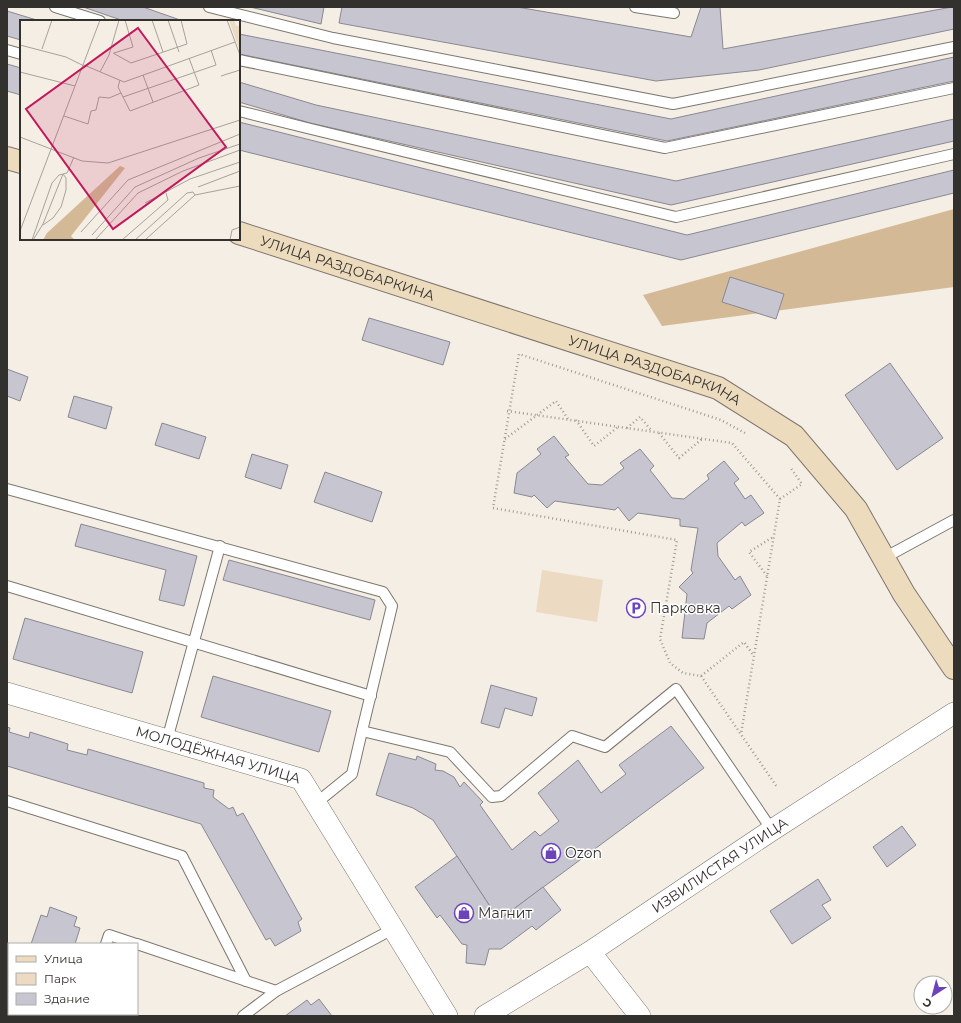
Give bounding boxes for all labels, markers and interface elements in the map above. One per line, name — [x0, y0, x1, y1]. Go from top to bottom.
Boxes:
inset map — [20, 20, 240, 240]
street label: УЛИЦА РАЗДОБАРКИНА — [258, 231, 437, 305]
street label: УЛИЦА РАЗДОБАРКИНА — [566, 331, 745, 410]
parking icon: Парковка — [625, 597, 647, 619]
place label: Парковка — [650, 599, 721, 617]
street label: МОЛОДЁЖНАЯ УЛИЦА — [134, 722, 303, 788]
street label: ИЗВИЛИСТАЯ УЛИЦА — [648, 813, 792, 917]
shop icon: Ozon — [540, 842, 562, 864]
place label: Ozon — [565, 844, 602, 862]
shop icon: Магнит — [453, 902, 475, 924]
place label: Магнит — [478, 904, 532, 922]
legend — [8, 943, 138, 1015]
text: Улица — [44, 951, 83, 966]
text: Парк — [44, 971, 76, 986]
north arrow — [913, 975, 953, 1015]
text: Здание — [44, 991, 90, 1006]
text: С — [920, 995, 934, 1011]

